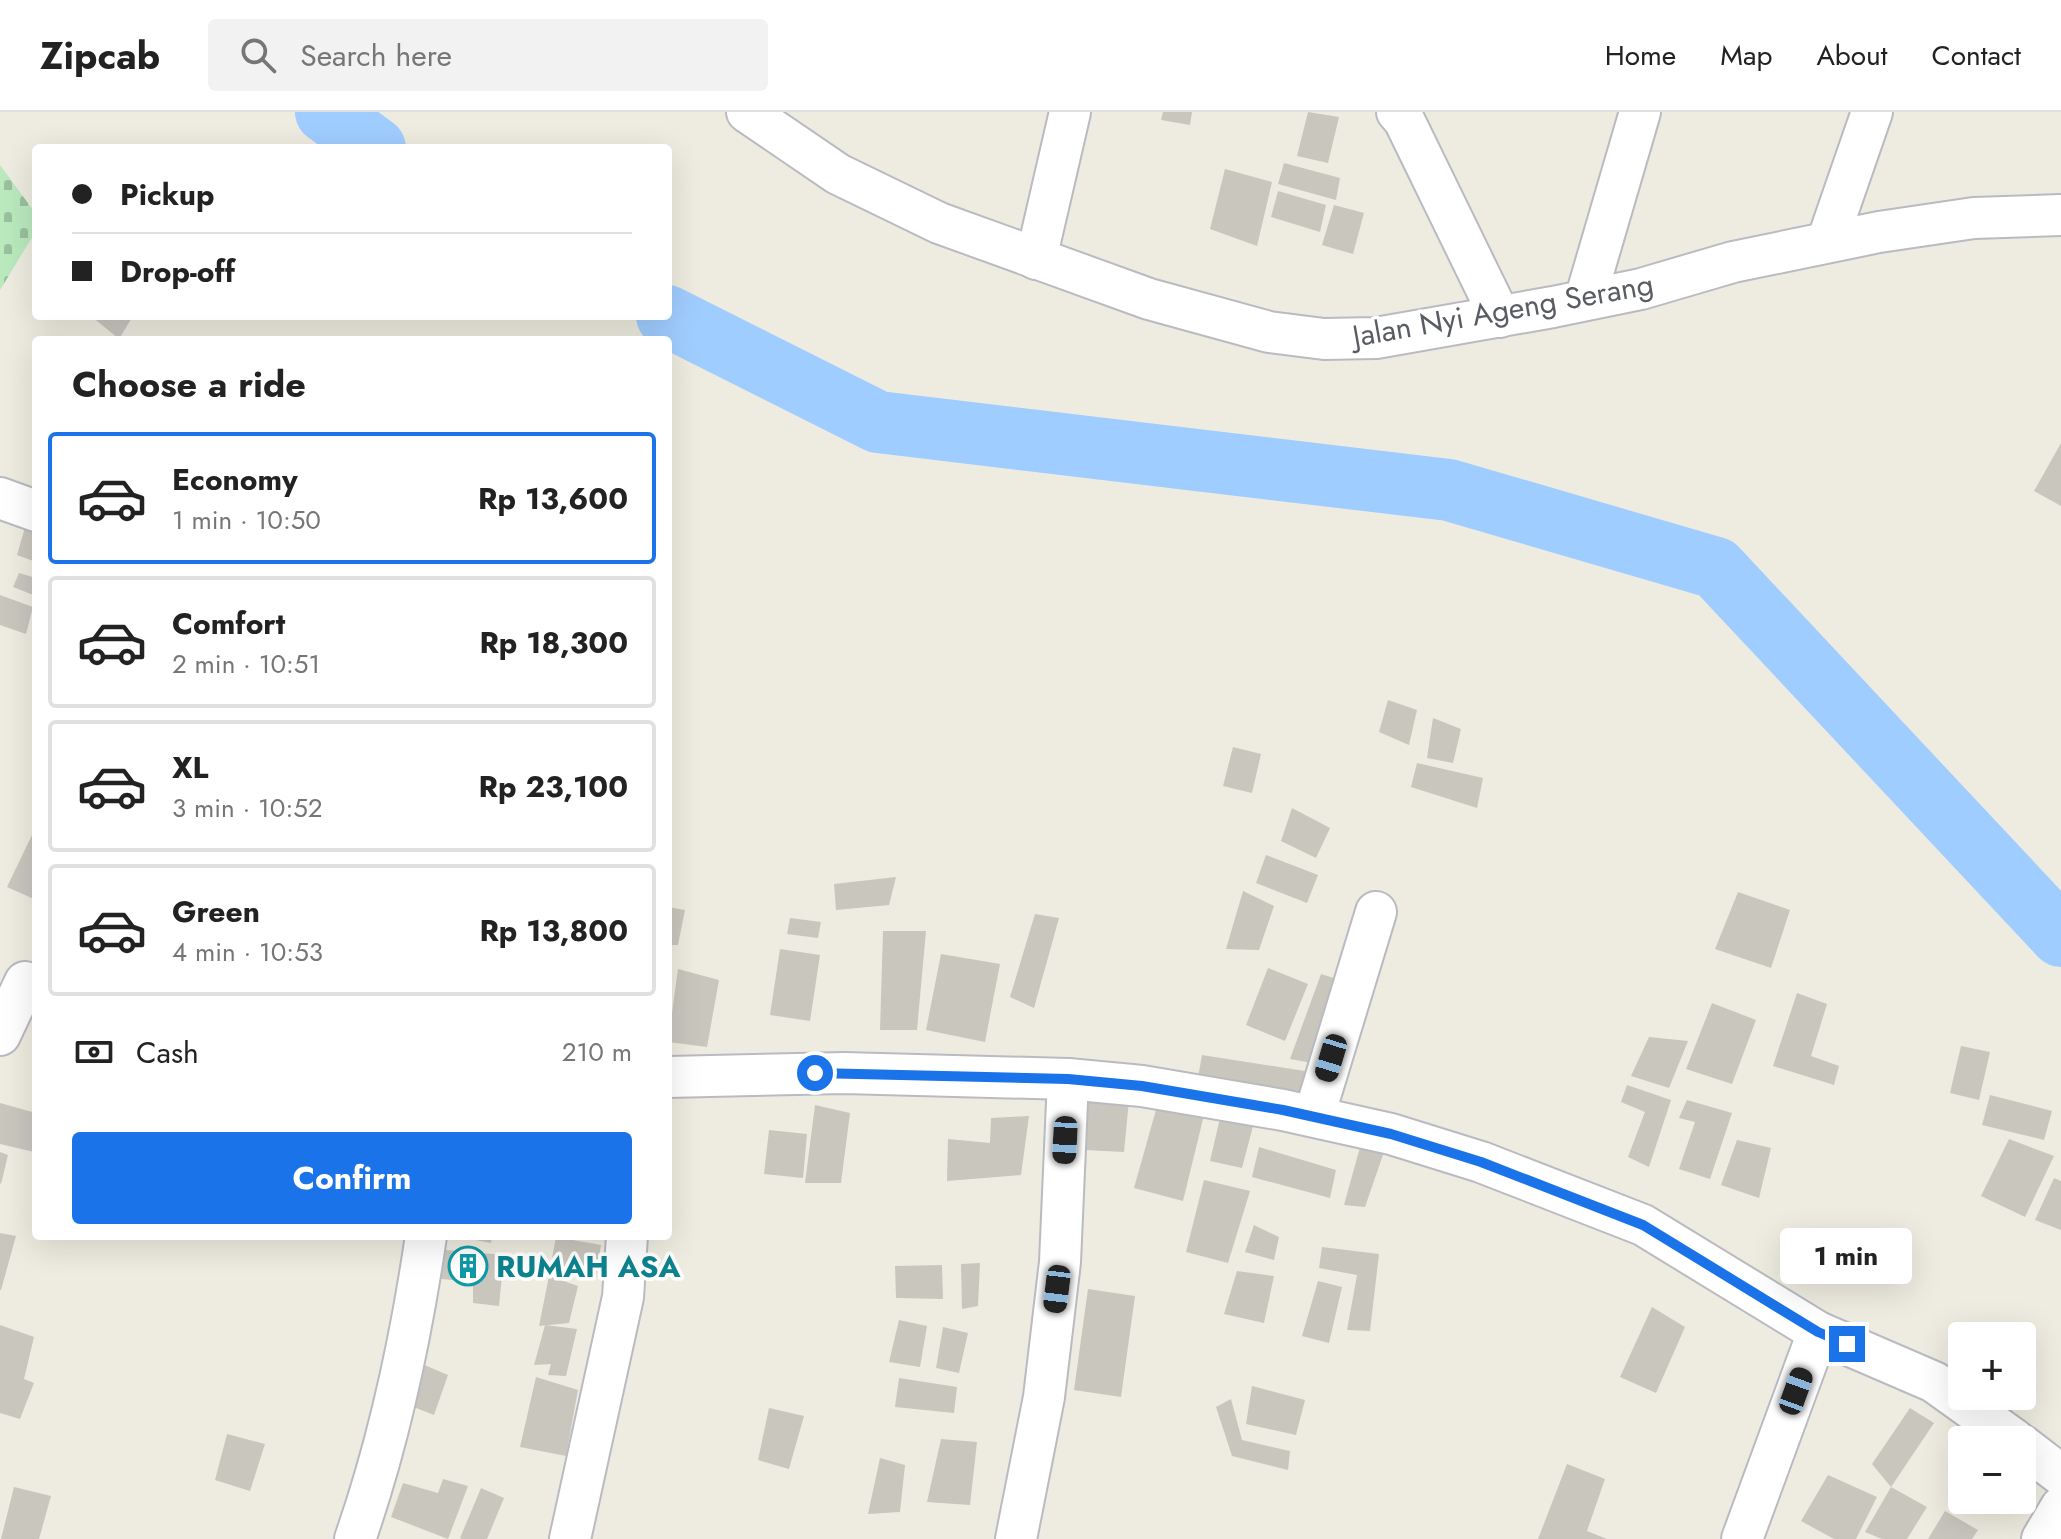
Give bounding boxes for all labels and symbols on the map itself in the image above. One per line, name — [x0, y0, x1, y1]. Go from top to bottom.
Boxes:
street label: Jalan Nyi Ageng Serang — [1345, 262, 1657, 358]
car — [1313, 1032, 1349, 1084]
route start — [797, 1055, 833, 1091]
car — [1052, 1115, 1078, 1165]
callout: 1 min — [1781, 1228, 1913, 1284]
building icon: RUMAH ASA — [447, 1245, 489, 1287]
place label: RUMAH ASA — [496, 1245, 682, 1288]
car — [1042, 1264, 1072, 1314]
route end — [1829, 1326, 1865, 1362]
car — [1777, 1364, 1815, 1418]

